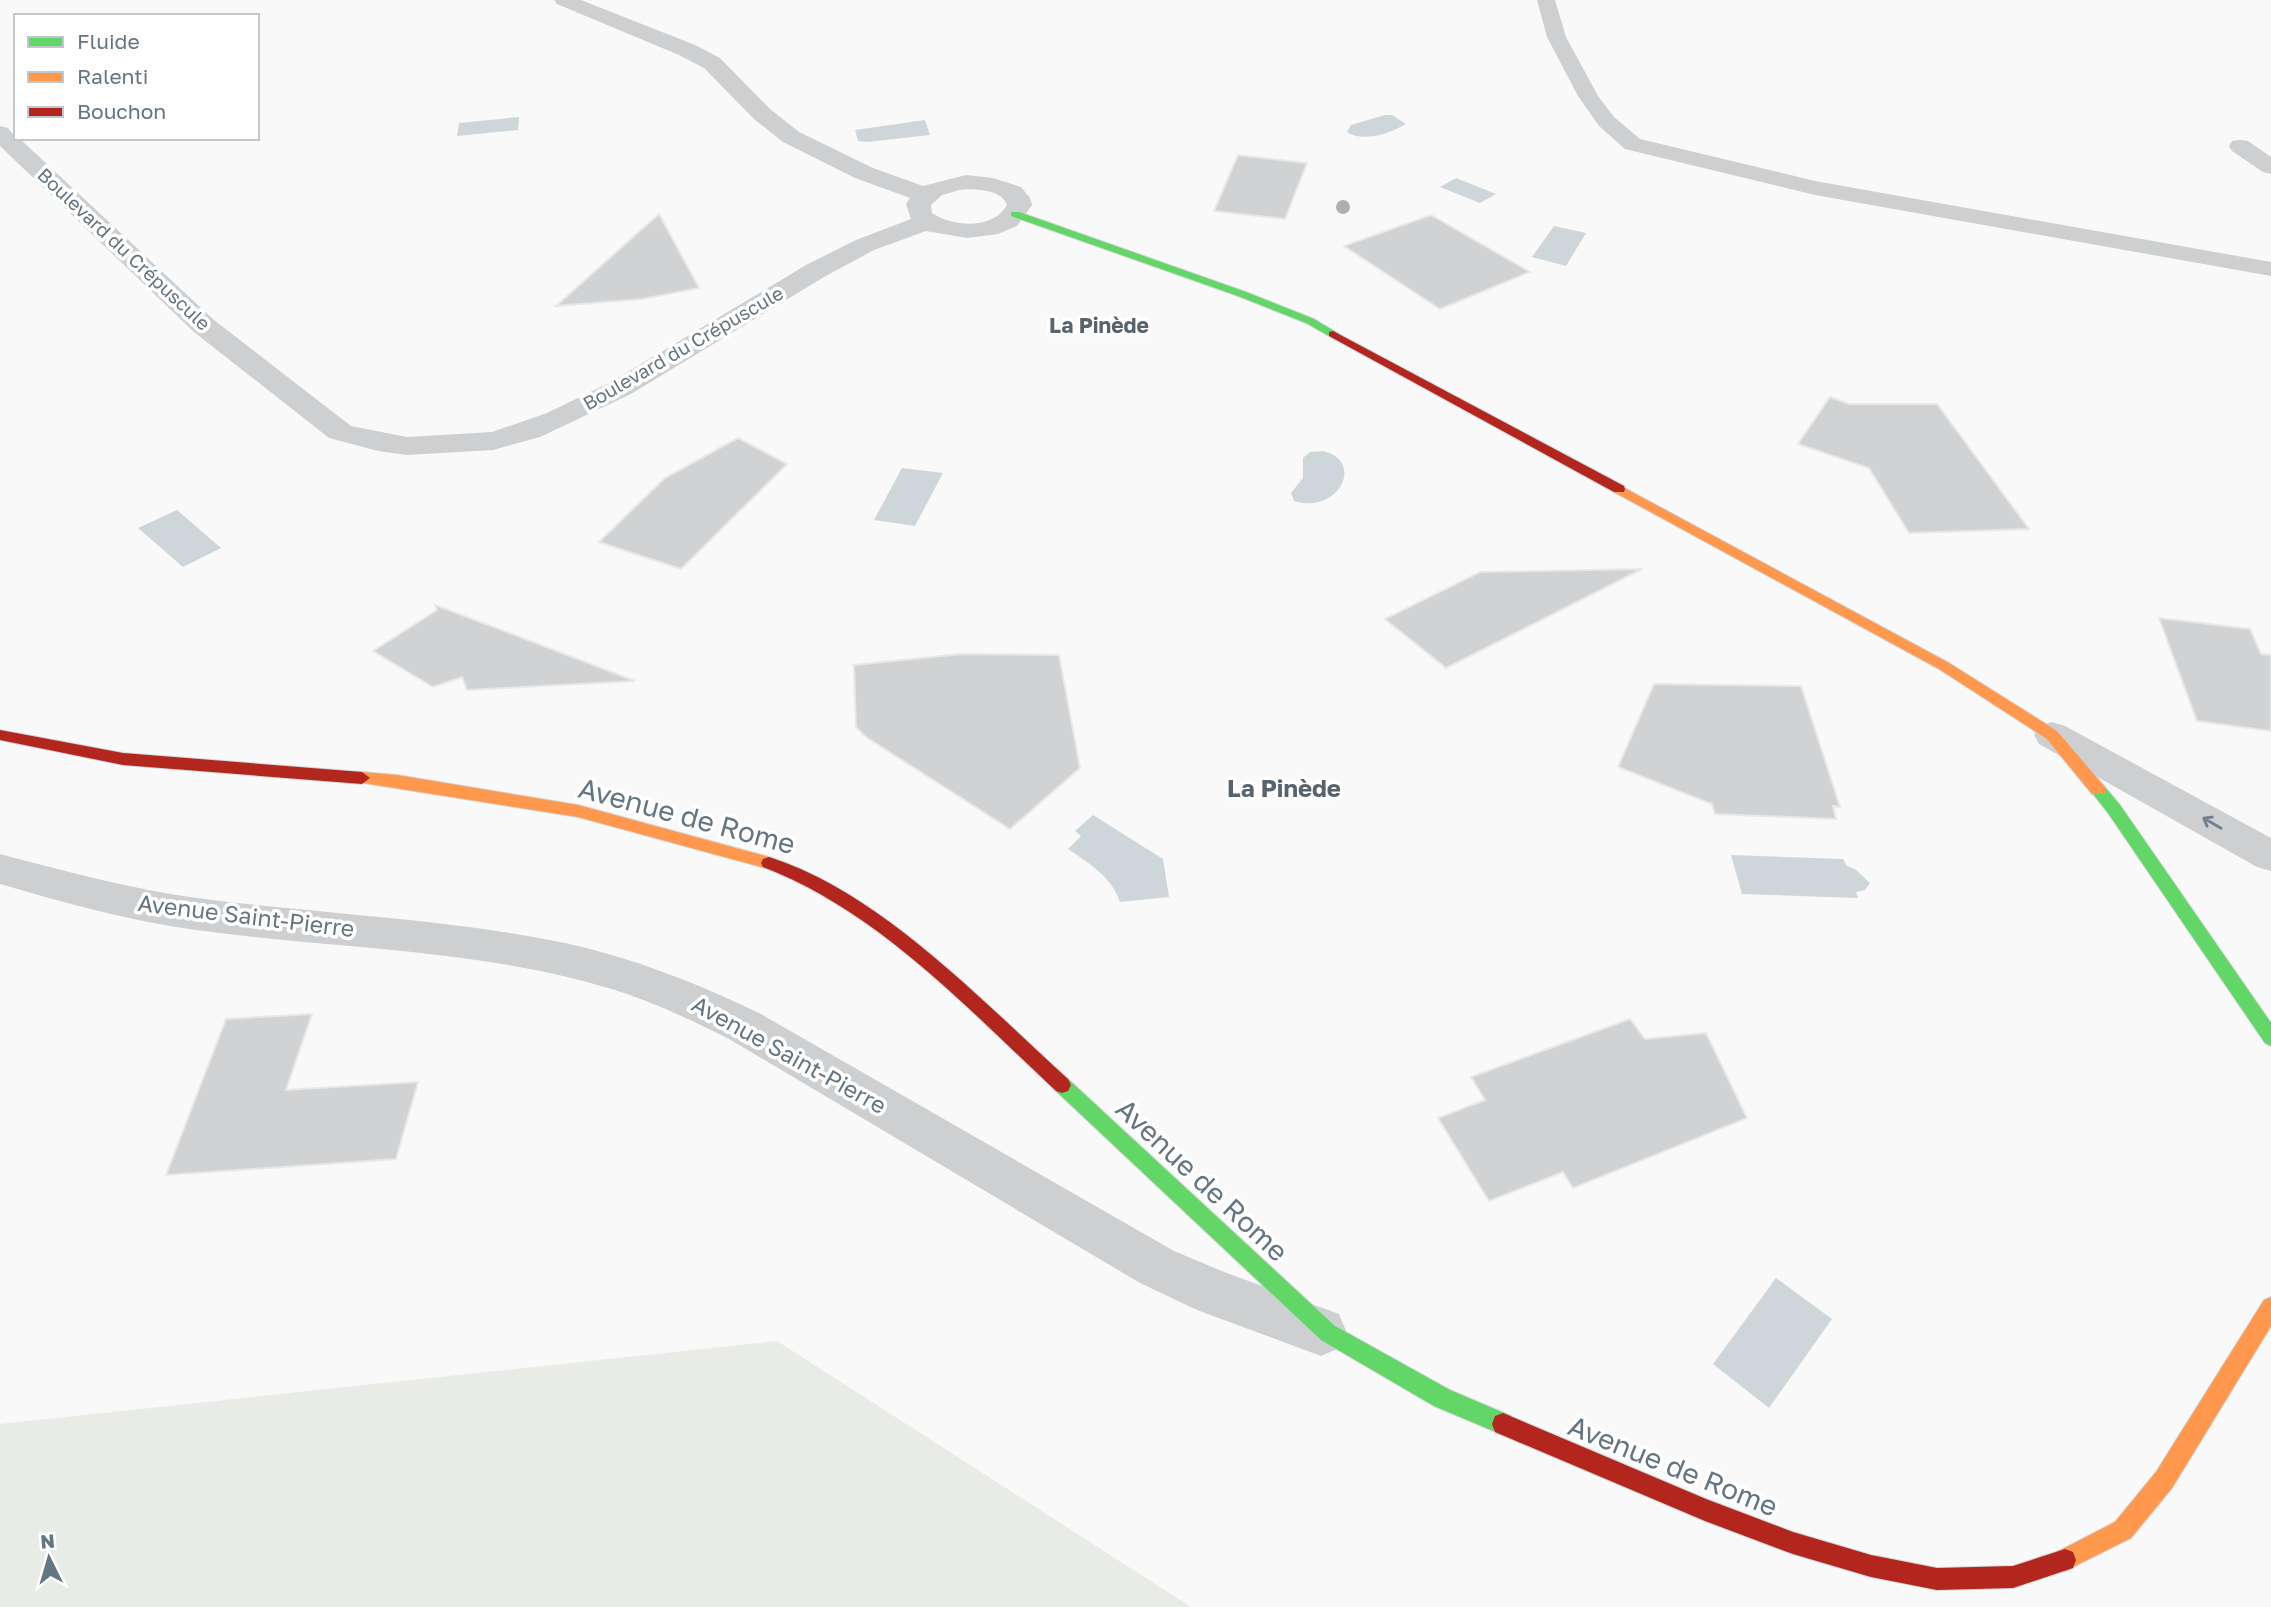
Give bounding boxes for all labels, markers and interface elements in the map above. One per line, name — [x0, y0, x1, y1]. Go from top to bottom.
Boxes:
legend — [14, 14, 259, 140]
text: Fluide — [77, 28, 140, 54]
text: Ralenti — [77, 63, 148, 89]
text: Bouchon — [77, 98, 166, 124]
street label: Boulevard du Crépuscule — [33, 163, 215, 335]
street label: Boulevard du Crépuscule — [578, 281, 787, 414]
district label: La Pinède — [1049, 312, 1149, 338]
street label: Avenue de Rome — [575, 771, 799, 860]
district label: La Pinède — [1227, 773, 1341, 802]
one-way arrow — [2202, 816, 2222, 830]
street label: Avenue Saint-Pierre — [136, 888, 356, 942]
street label: Avenue Saint-Pierre — [687, 989, 892, 1119]
street label: Avenue de Rome — [1110, 1092, 1295, 1268]
street label: Avenue de Rome — [1564, 1408, 1783, 1523]
north arrow — [14, 1523, 84, 1593]
text: N — [39, 1528, 56, 1553]

